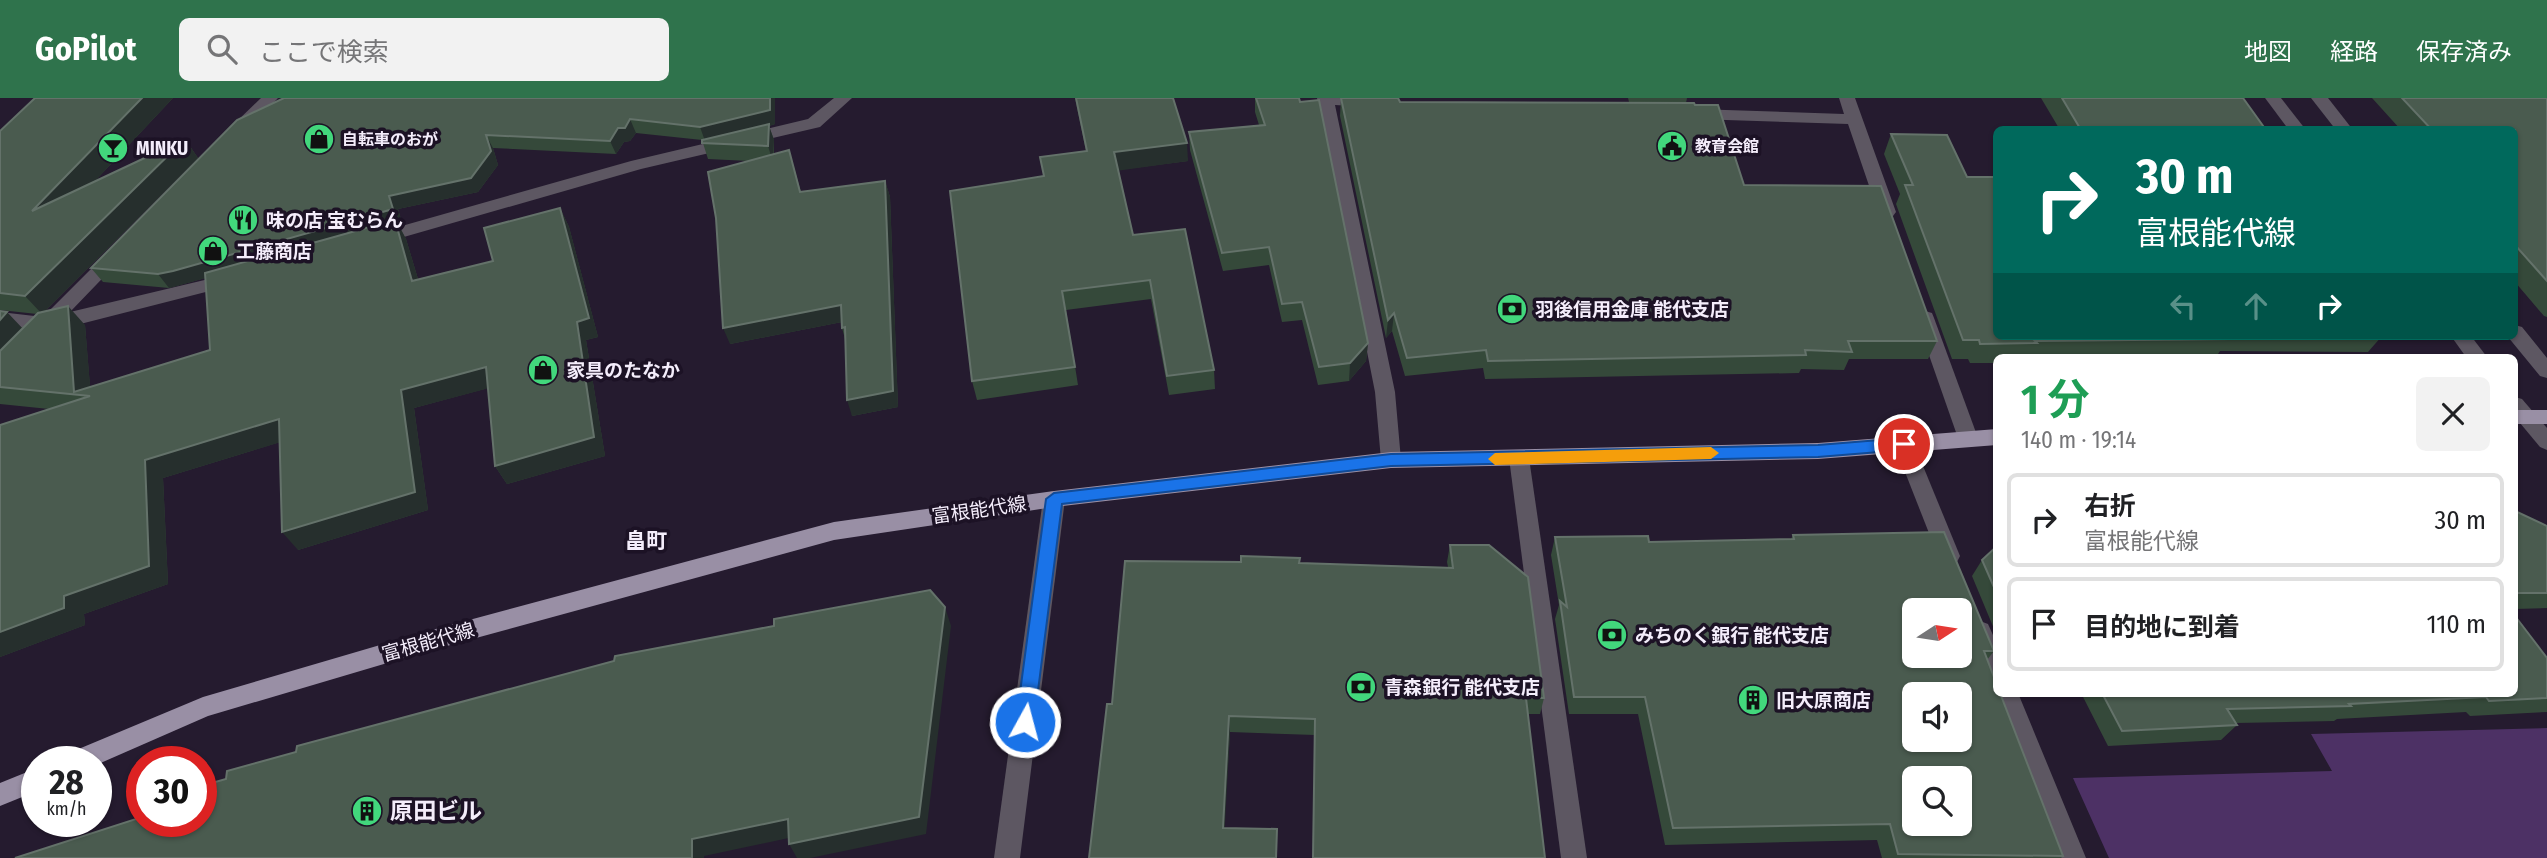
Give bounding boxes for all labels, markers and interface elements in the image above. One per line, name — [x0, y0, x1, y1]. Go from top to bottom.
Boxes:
search box — [179, 18, 669, 81]
text: GoPilot — [35, 29, 137, 69]
icon: search — [203, 30, 241, 68]
text: ここで検索 — [259, 37, 389, 68]
text: 地図 — [2244, 38, 2292, 66]
text: 経路 — [2330, 38, 2378, 66]
text: 保存済み — [2416, 38, 2512, 66]
shop icon: 自転車のおが — [302, 122, 336, 156]
public building icon: 教育会館 — [1655, 129, 1689, 163]
place label: 自転車のおが — [342, 130, 438, 149]
bar icon: MINKU — [96, 131, 130, 165]
place label: MINKU — [136, 137, 188, 160]
place label: 教育会館 — [1695, 137, 1759, 156]
text: 30 m — [2136, 147, 2234, 206]
icon: right — [2021, 154, 2112, 245]
restaurant icon: 味の店 宝むらん — [226, 203, 260, 237]
place label: 味の店 宝むらん — [266, 209, 403, 232]
text: 富根能代線 — [2136, 214, 2296, 252]
shop icon: 工藤商店 — [196, 234, 230, 268]
place label: 工藤商店 — [236, 240, 312, 263]
icon: left — [2164, 287, 2202, 325]
icon: ahead — [2237, 287, 2275, 325]
icon: right — [2310, 287, 2348, 325]
bank icon: 羽後信用金庫 能代支店 — [1495, 292, 1529, 326]
place label: 羽後信用金庫 能代支店 — [1535, 298, 1729, 321]
shop icon: 家具のたなか — [526, 353, 560, 387]
place label: 家具のたなか — [566, 359, 680, 382]
text: 1 分 — [2021, 375, 2090, 425]
button: close — [2416, 377, 2490, 451]
pin — [1874, 414, 1934, 474]
icon: arrive — [1885, 425, 1923, 463]
text: 140 m · 19:14 — [2021, 426, 2136, 454]
text: 右折 — [2084, 491, 2136, 522]
street label: 富根能代線 — [930, 492, 1028, 528]
icon: right — [2025, 501, 2063, 539]
text: 30 m — [2435, 505, 2486, 536]
text: 富根能代線 — [2084, 527, 2199, 555]
district label: 畠町 — [625, 528, 667, 554]
north arrow — [1902, 598, 1972, 668]
map controls — [1902, 598, 1972, 836]
icon: arrive — [2025, 605, 2063, 643]
text: 110 m — [2426, 609, 2486, 640]
text: 目的地に到着 — [2084, 612, 2240, 643]
street label: 富根能代線 — [379, 618, 477, 666]
bank icon: みちのく銀行 能代支店 — [1595, 618, 1629, 652]
place label: みちのく銀行 能代支店 — [1635, 624, 1829, 647]
bank icon: 青森銀行 能代支店 — [1344, 670, 1378, 704]
place label: 青森銀行 能代支店 — [1384, 676, 1540, 699]
button: sound — [1902, 682, 1972, 752]
building icon: 旧大原商店 — [1736, 683, 1770, 717]
position arrow — [988, 685, 1062, 759]
place label: 旧大原商店 — [1776, 689, 1871, 712]
speed limit sign: 30 — [126, 746, 217, 837]
text: 28 — [49, 761, 84, 803]
button: search — [1902, 766, 1972, 836]
building icon: 原田ビル — [350, 794, 384, 828]
place label: 原田ビル — [390, 797, 482, 825]
text: km/h — [46, 798, 87, 820]

